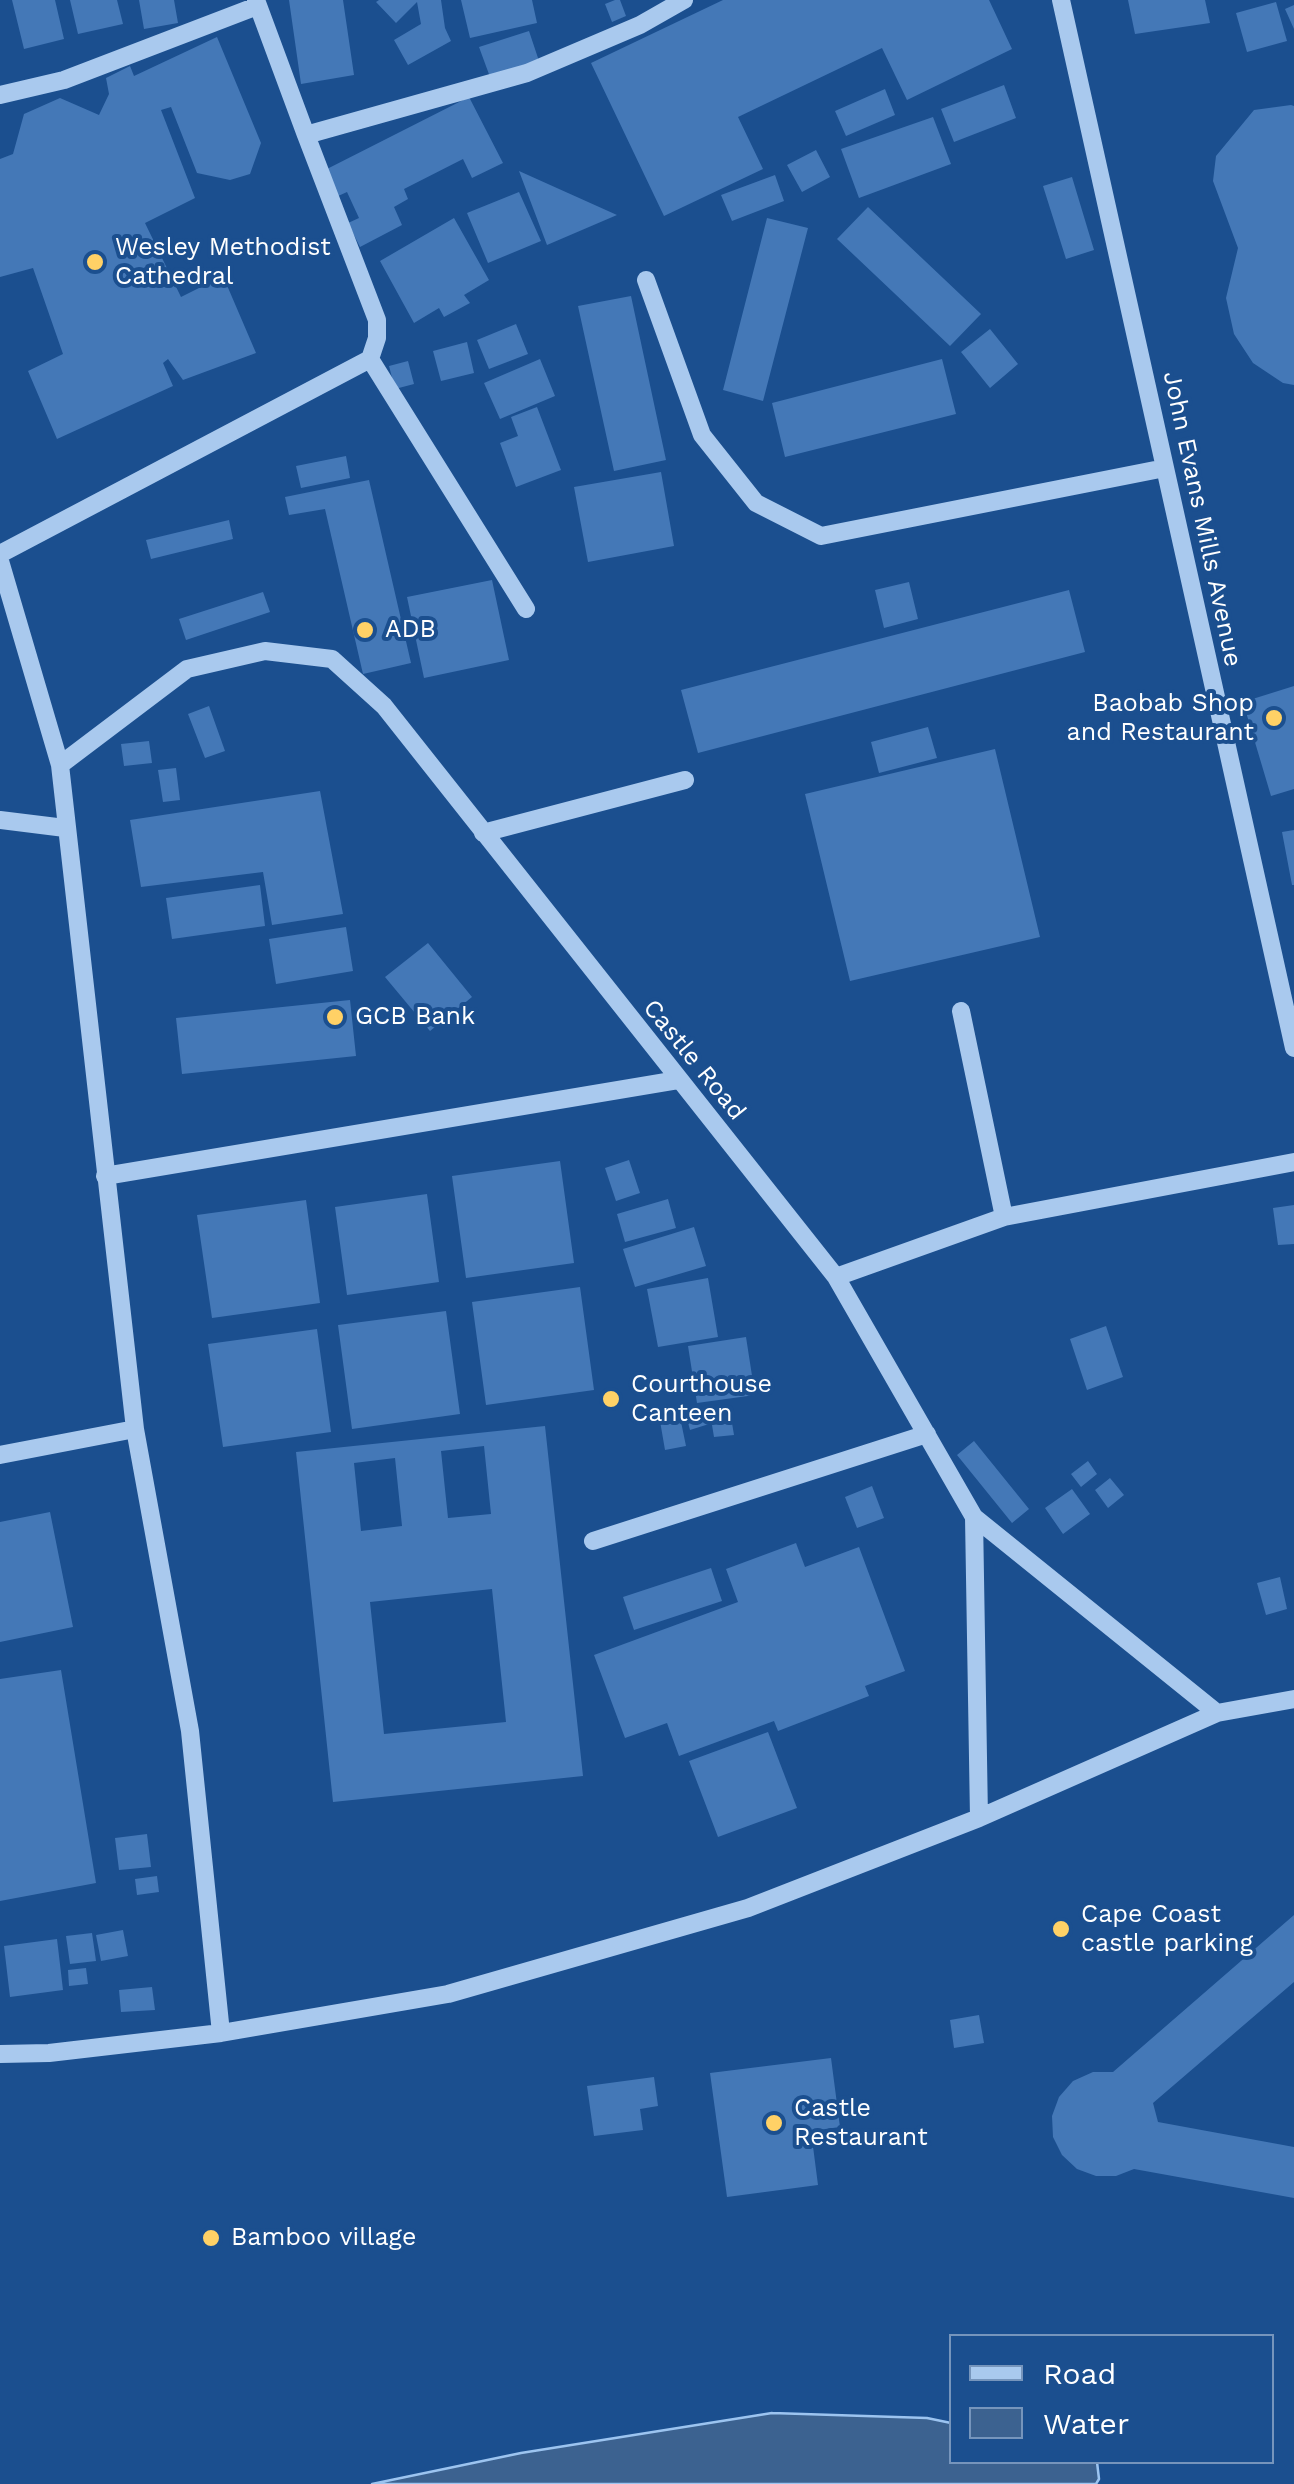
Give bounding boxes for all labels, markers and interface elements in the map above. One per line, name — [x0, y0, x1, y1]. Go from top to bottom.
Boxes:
place label: Wesley Methodist Cathedral — [115, 233, 331, 292]
marker: Wesley Methodist Cathedral — [84, 251, 106, 273]
street label: John Evans Mills Avenue — [1156, 369, 1248, 669]
place label: ADB — [385, 615, 436, 645]
marker: ADB — [354, 619, 376, 641]
place label: Baobab Shop and Restaurant — [1067, 689, 1254, 748]
marker: Baobab Shop and Restaurant — [1263, 707, 1285, 729]
street label: Castle Road — [636, 994, 752, 1126]
place label: GCB Bank — [355, 1002, 475, 1032]
marker: GCB Bank — [324, 1006, 346, 1028]
place label: Courthouse Canteen — [631, 1370, 772, 1429]
marker: Courthouse Canteen — [600, 1388, 622, 1410]
place label: Cape Coast castle parking — [1081, 1900, 1253, 1959]
marker: Cape Coast castle parking — [1050, 1918, 1072, 1940]
place label: Castle Restaurant — [794, 2094, 928, 2153]
marker: Castle Restaurant — [763, 2112, 785, 2134]
place label: Bamboo village — [231, 2223, 416, 2253]
marker: Bamboo village — [200, 2227, 222, 2249]
legend — [949, 2334, 1274, 2464]
text: Road — [1043, 2356, 1116, 2391]
text: Water — [1043, 2406, 1129, 2441]

